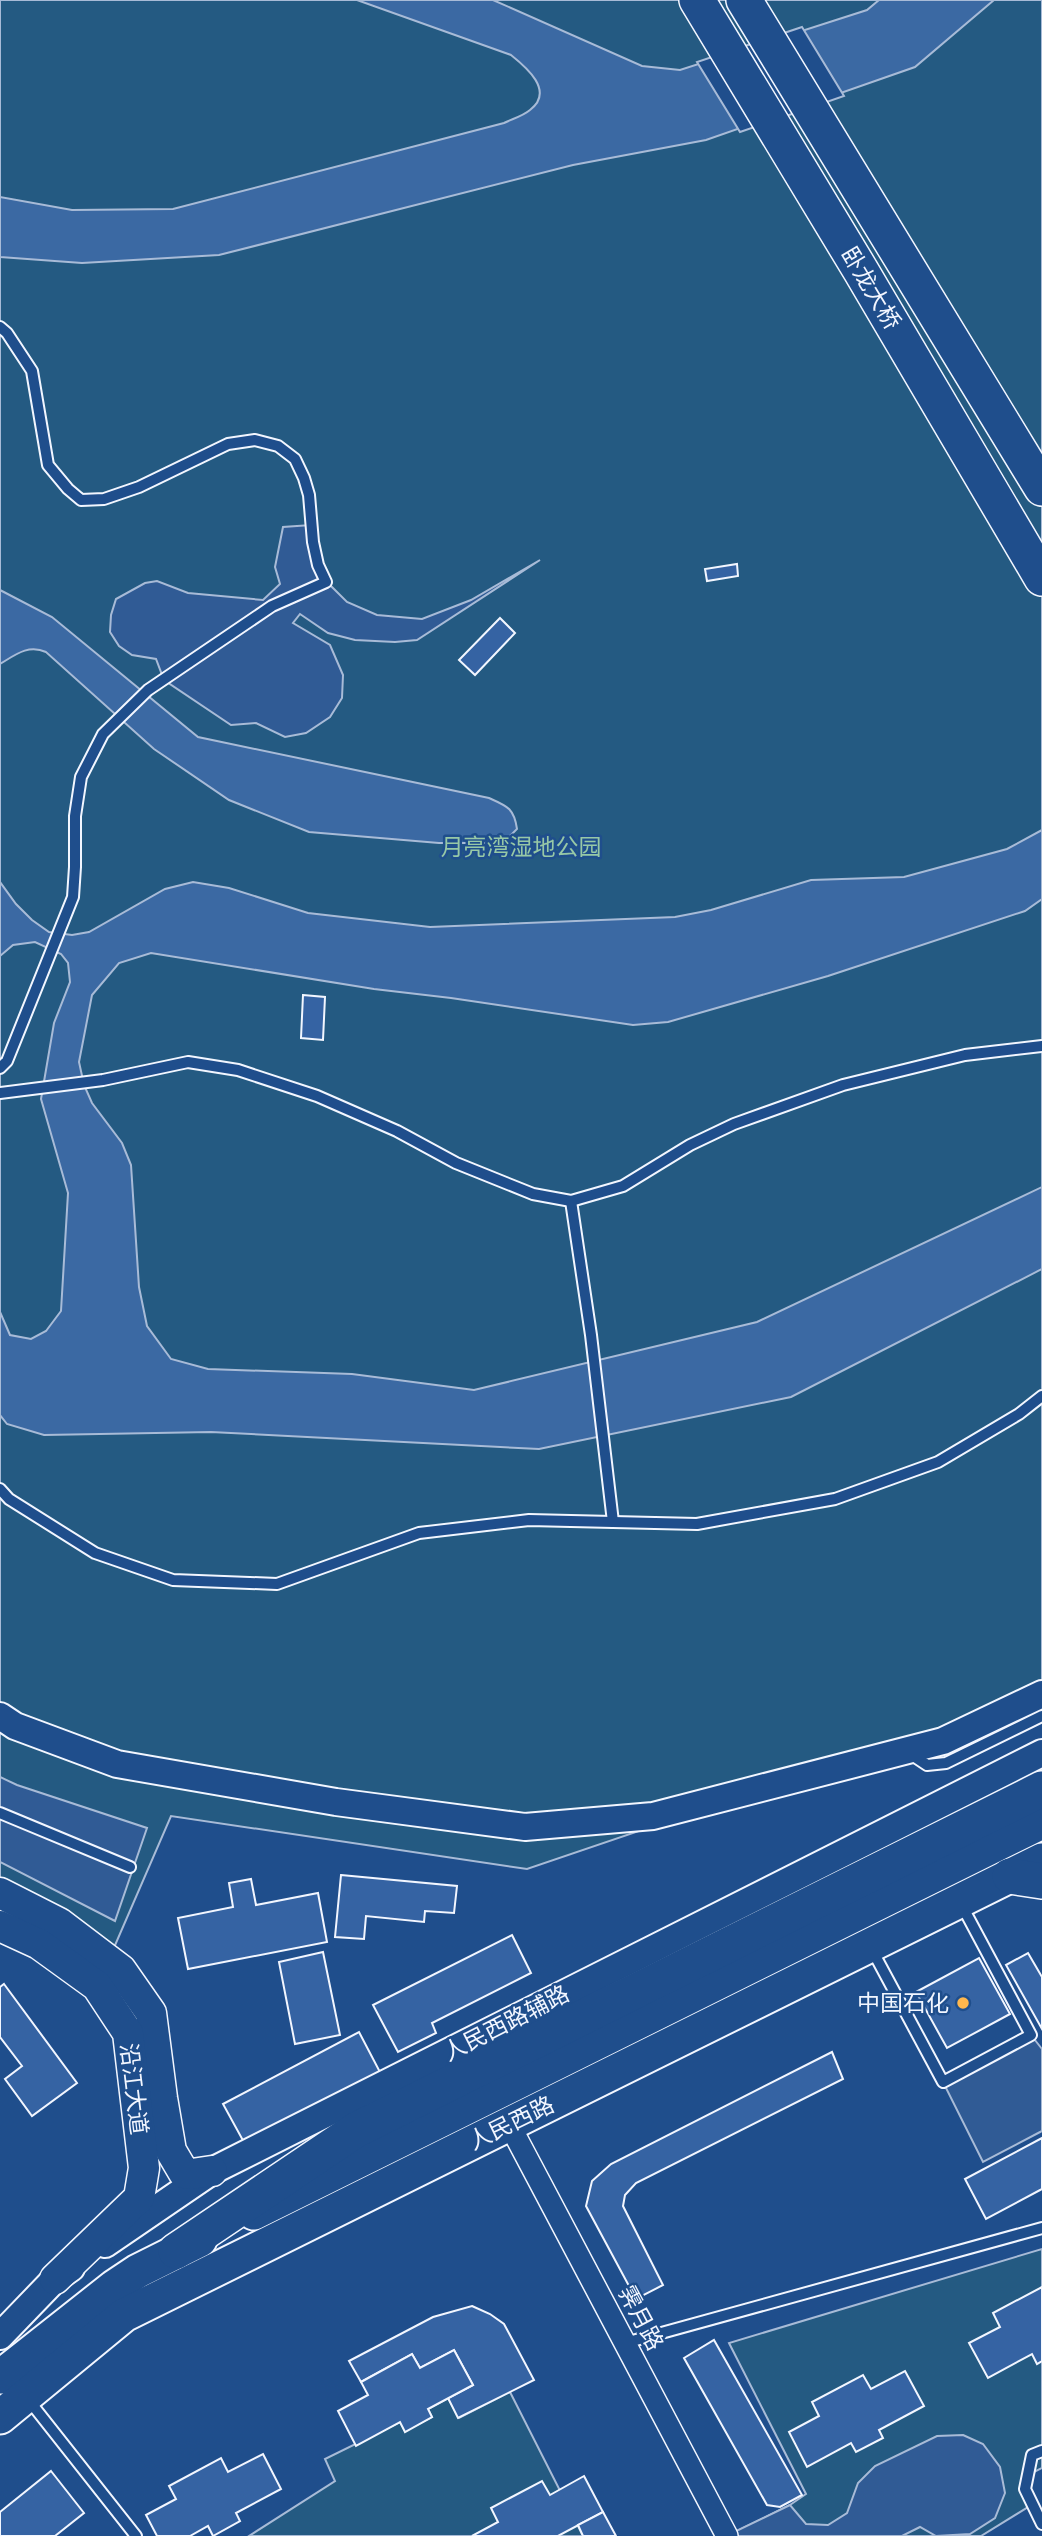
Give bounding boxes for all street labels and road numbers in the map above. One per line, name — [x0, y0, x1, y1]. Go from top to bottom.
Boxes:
street label: 卧龙大桥 — [836, 242, 906, 334]
street label: 人民西路辅路 — [439, 1980, 573, 2066]
street label: 沿江大道 — [115, 2042, 153, 2136]
street label: 人民西路 — [464, 2091, 558, 2155]
street label: 霁月路 — [613, 2281, 669, 2355]

